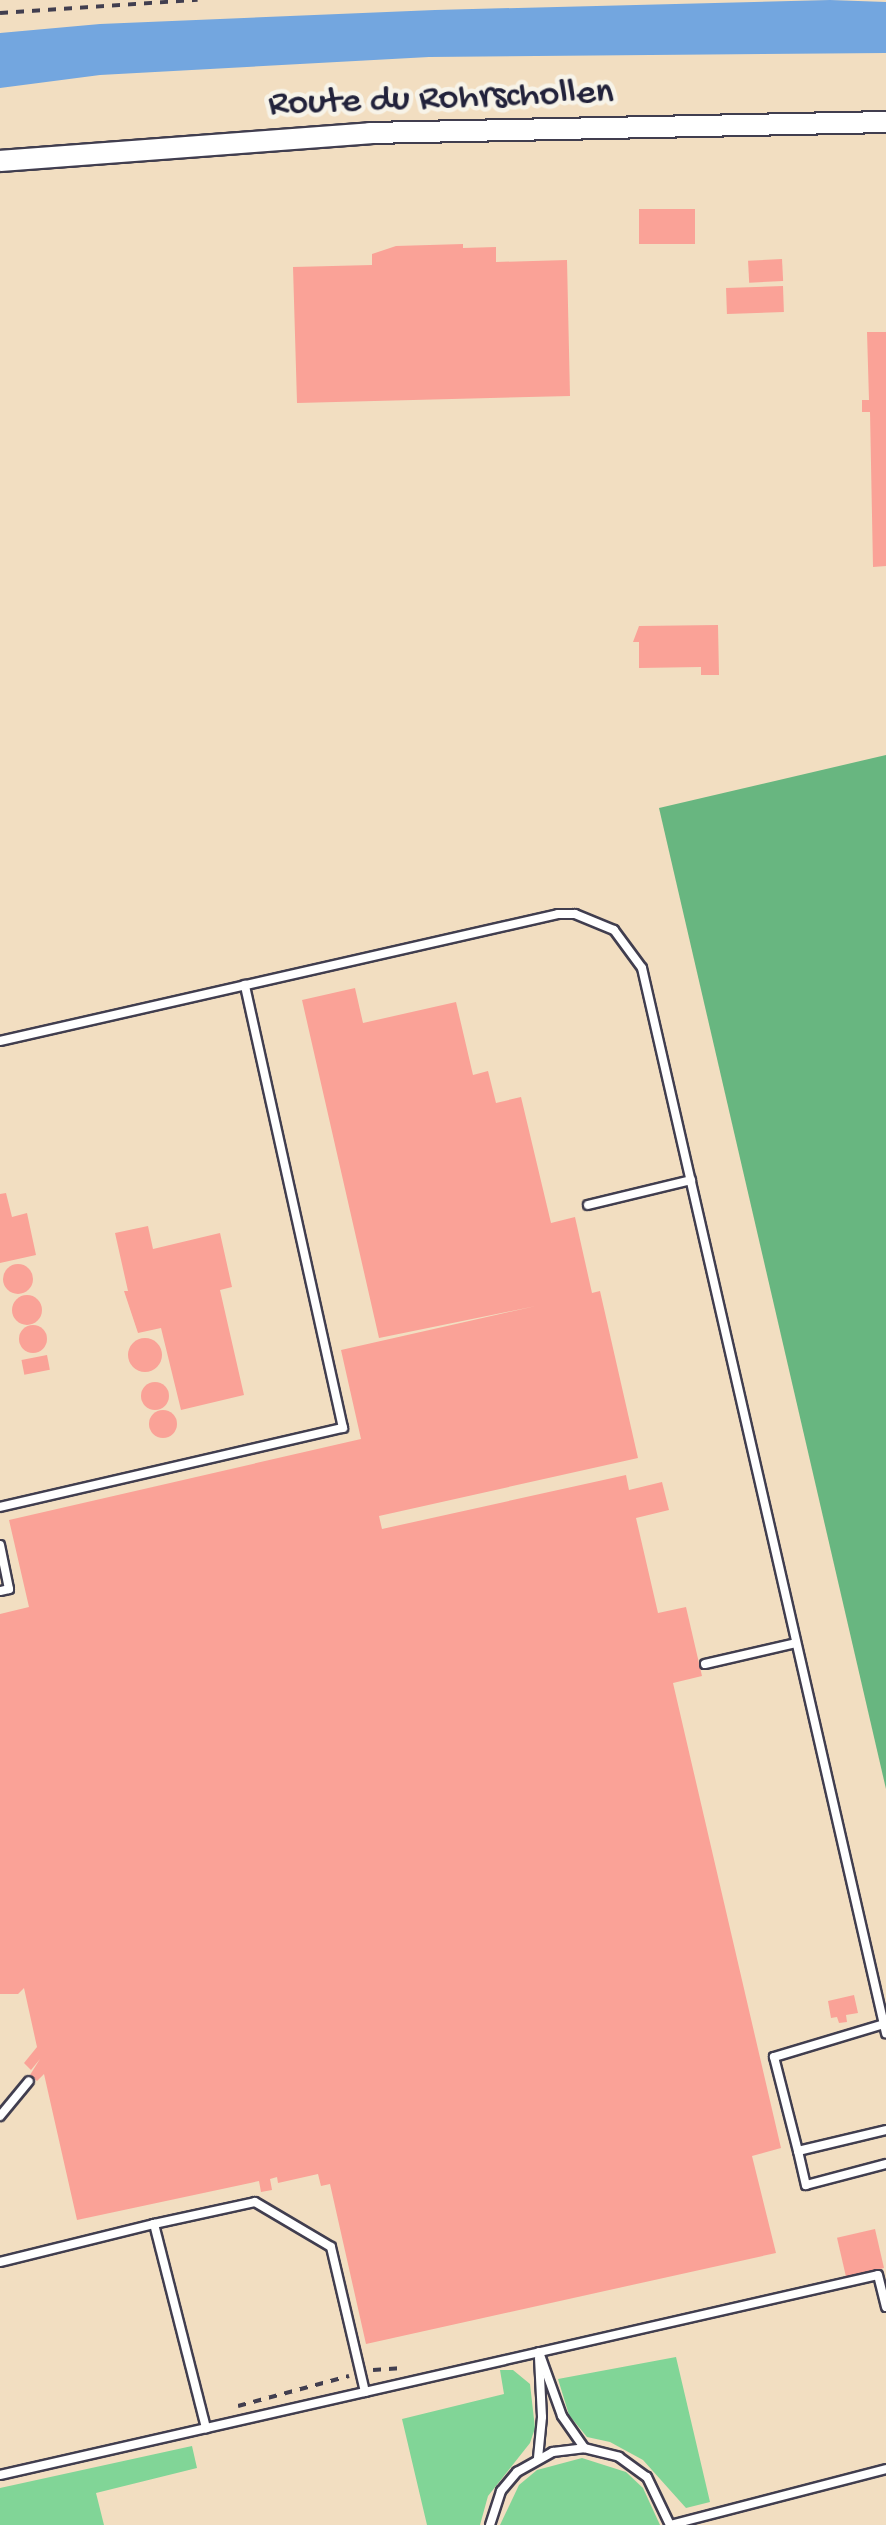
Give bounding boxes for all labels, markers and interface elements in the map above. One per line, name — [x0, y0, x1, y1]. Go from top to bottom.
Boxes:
street label: Route du Rohrschollen — [268, 71, 614, 129]

